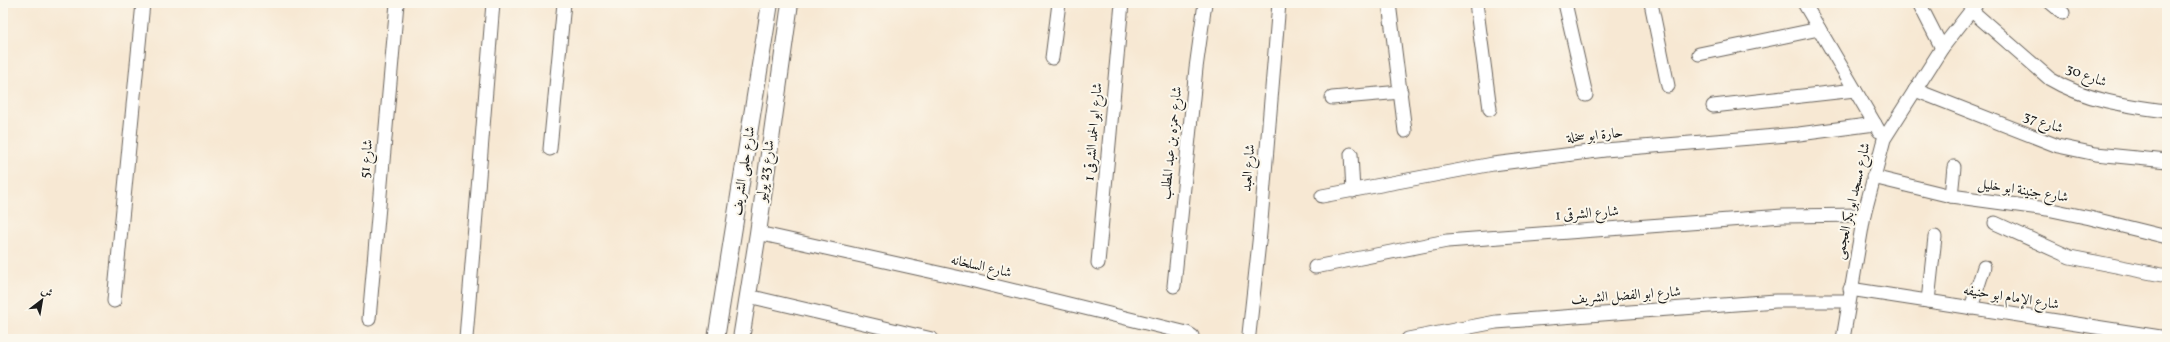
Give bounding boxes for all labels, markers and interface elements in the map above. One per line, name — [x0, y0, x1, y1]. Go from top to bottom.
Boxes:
street label: شارع 30 — [2062, 60, 2109, 93]
street label: شارع ابو الحمد الشرقى 1 — [1080, 82, 1109, 182]
street label: شارع حمزه بن عبد المطلب — [1157, 85, 1188, 201]
street label: شارع 37 — [2020, 107, 2066, 140]
street label: حارة ابو سخلة — [1565, 124, 1624, 149]
street label: شارع حلمى الشريف — [728, 125, 761, 217]
street label: شارع 51 — [356, 139, 379, 179]
street label: شارع 23 يوليو — [752, 139, 781, 205]
street label: شارع مسجد ابو بكر العجمى — [1830, 141, 1877, 261]
street label: شارع العبد — [1237, 143, 1262, 193]
street label: شارع جنينة ابو خليل — [1976, 174, 2070, 209]
street label: شارع الشرقى 1 — [1554, 202, 1620, 227]
street label: شارع السلخانه — [948, 251, 1013, 284]
north arrow — [22, 280, 62, 320]
street label: شارع الإمام ابو حنيفه — [1961, 281, 2060, 317]
text: ش — [38, 283, 55, 302]
street label: شارع ابو الفضل الشريف — [1570, 283, 1682, 310]

